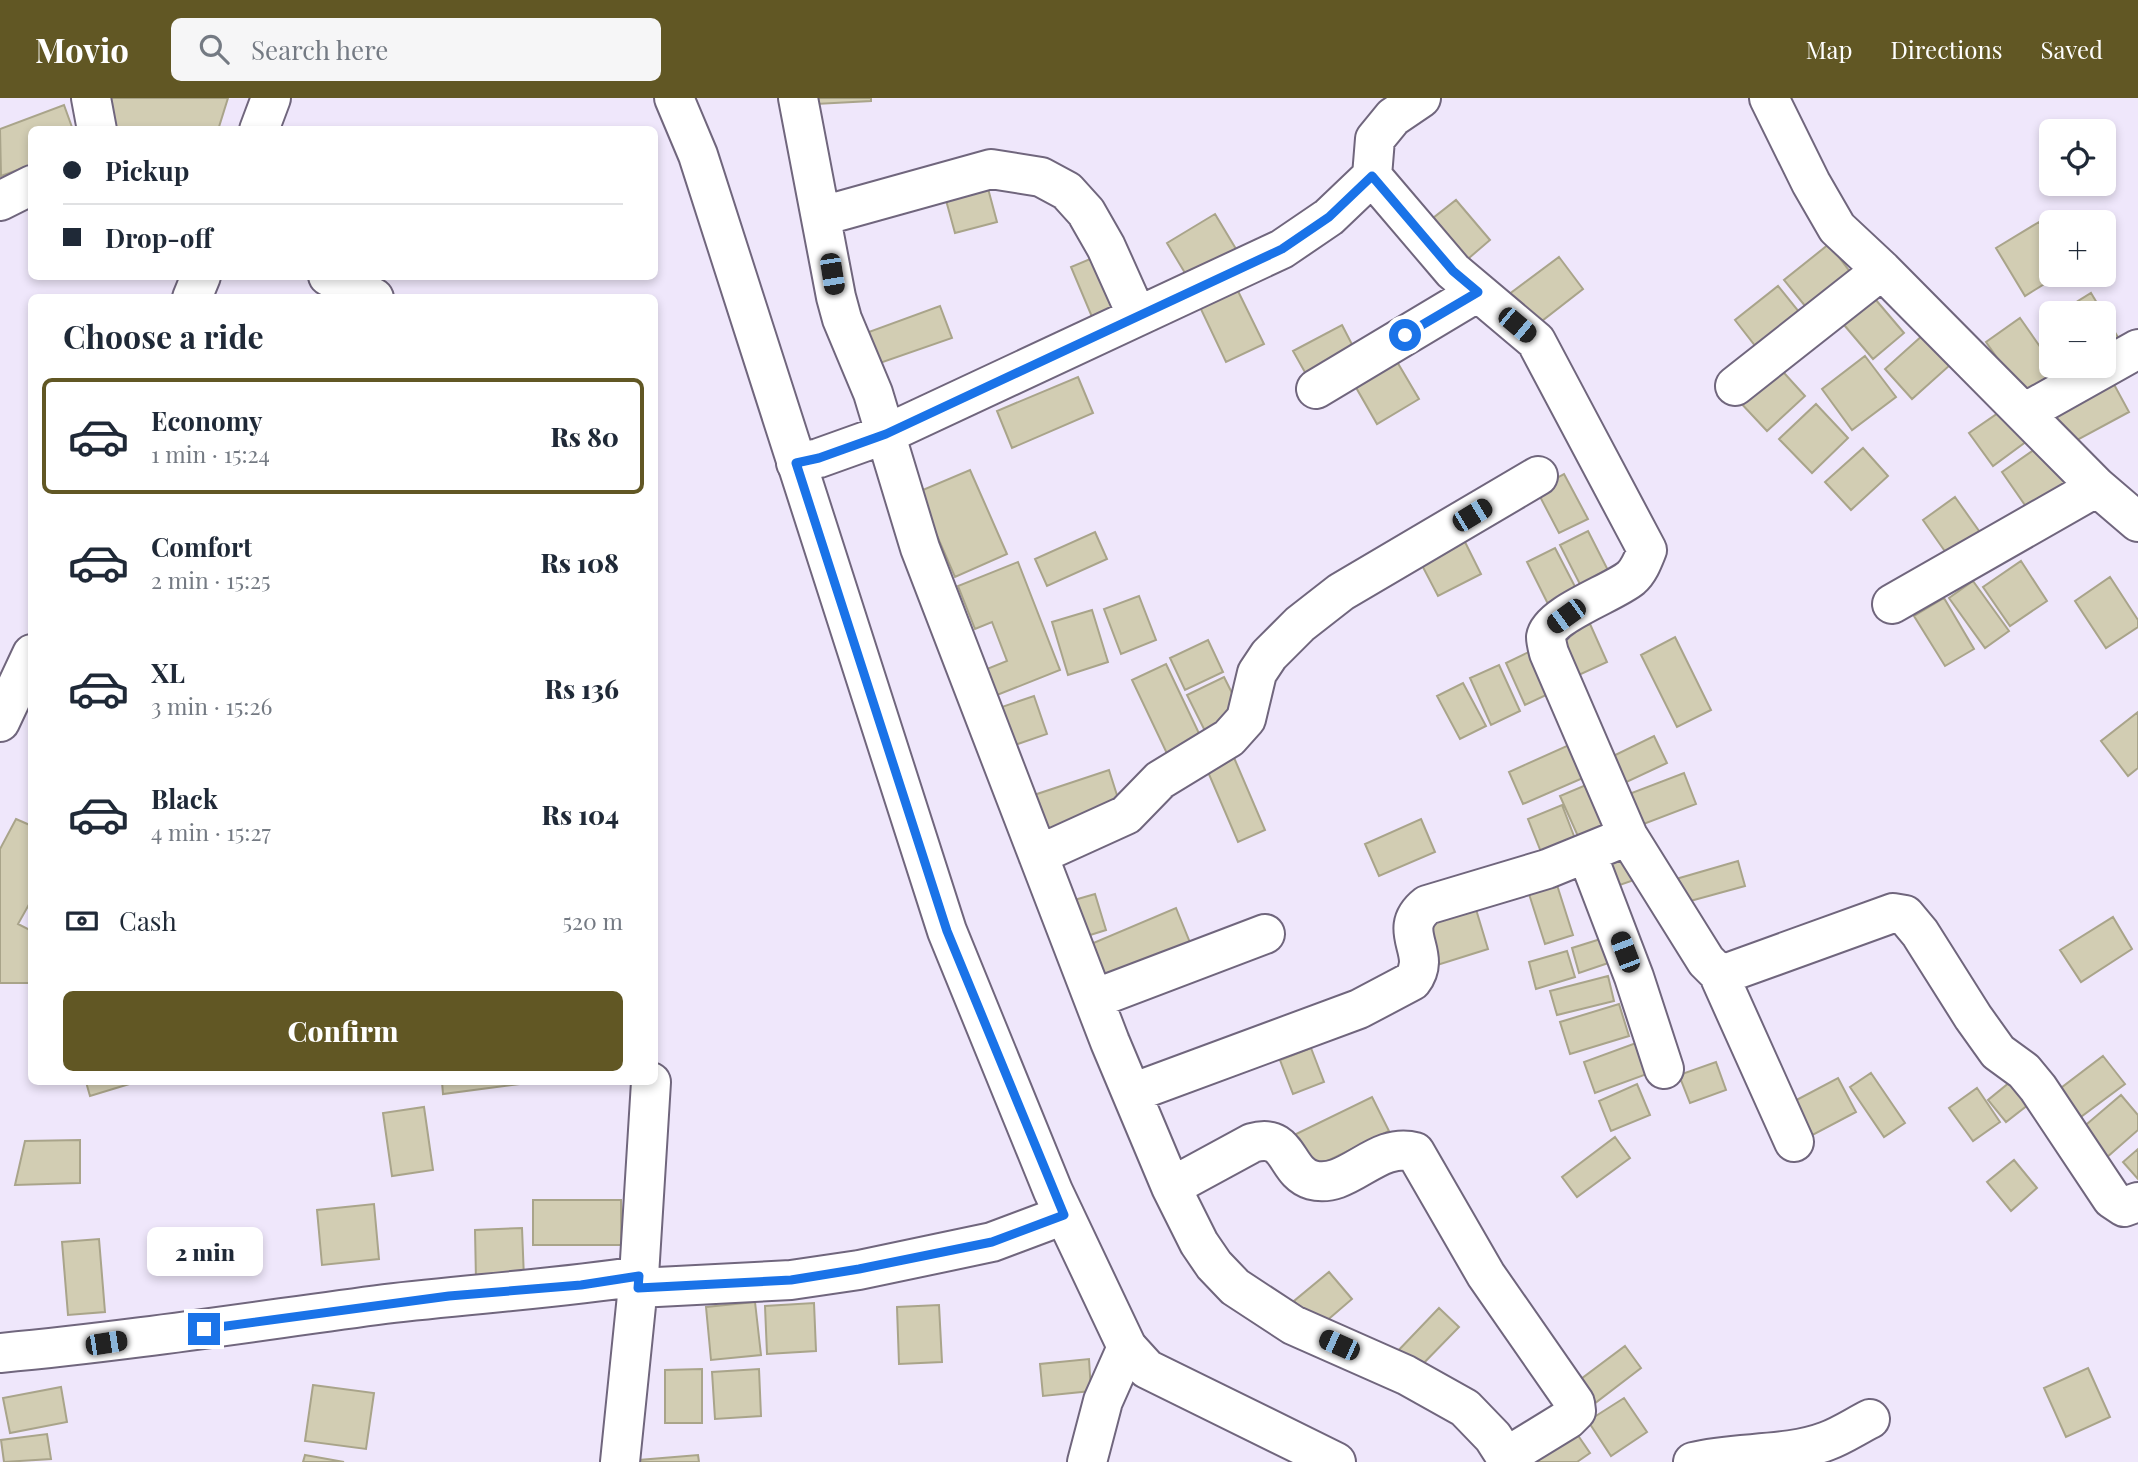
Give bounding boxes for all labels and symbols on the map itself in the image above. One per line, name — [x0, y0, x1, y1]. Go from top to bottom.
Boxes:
car — [819, 252, 846, 296]
car — [1495, 303, 1540, 347]
route start — [1389, 319, 1421, 351]
car — [1449, 495, 1496, 535]
car — [1543, 595, 1590, 637]
car — [1608, 929, 1643, 975]
callout: 2 min — [146, 1228, 262, 1276]
route end — [188, 1313, 220, 1345]
car — [1316, 1327, 1363, 1363]
car — [84, 1329, 129, 1357]

